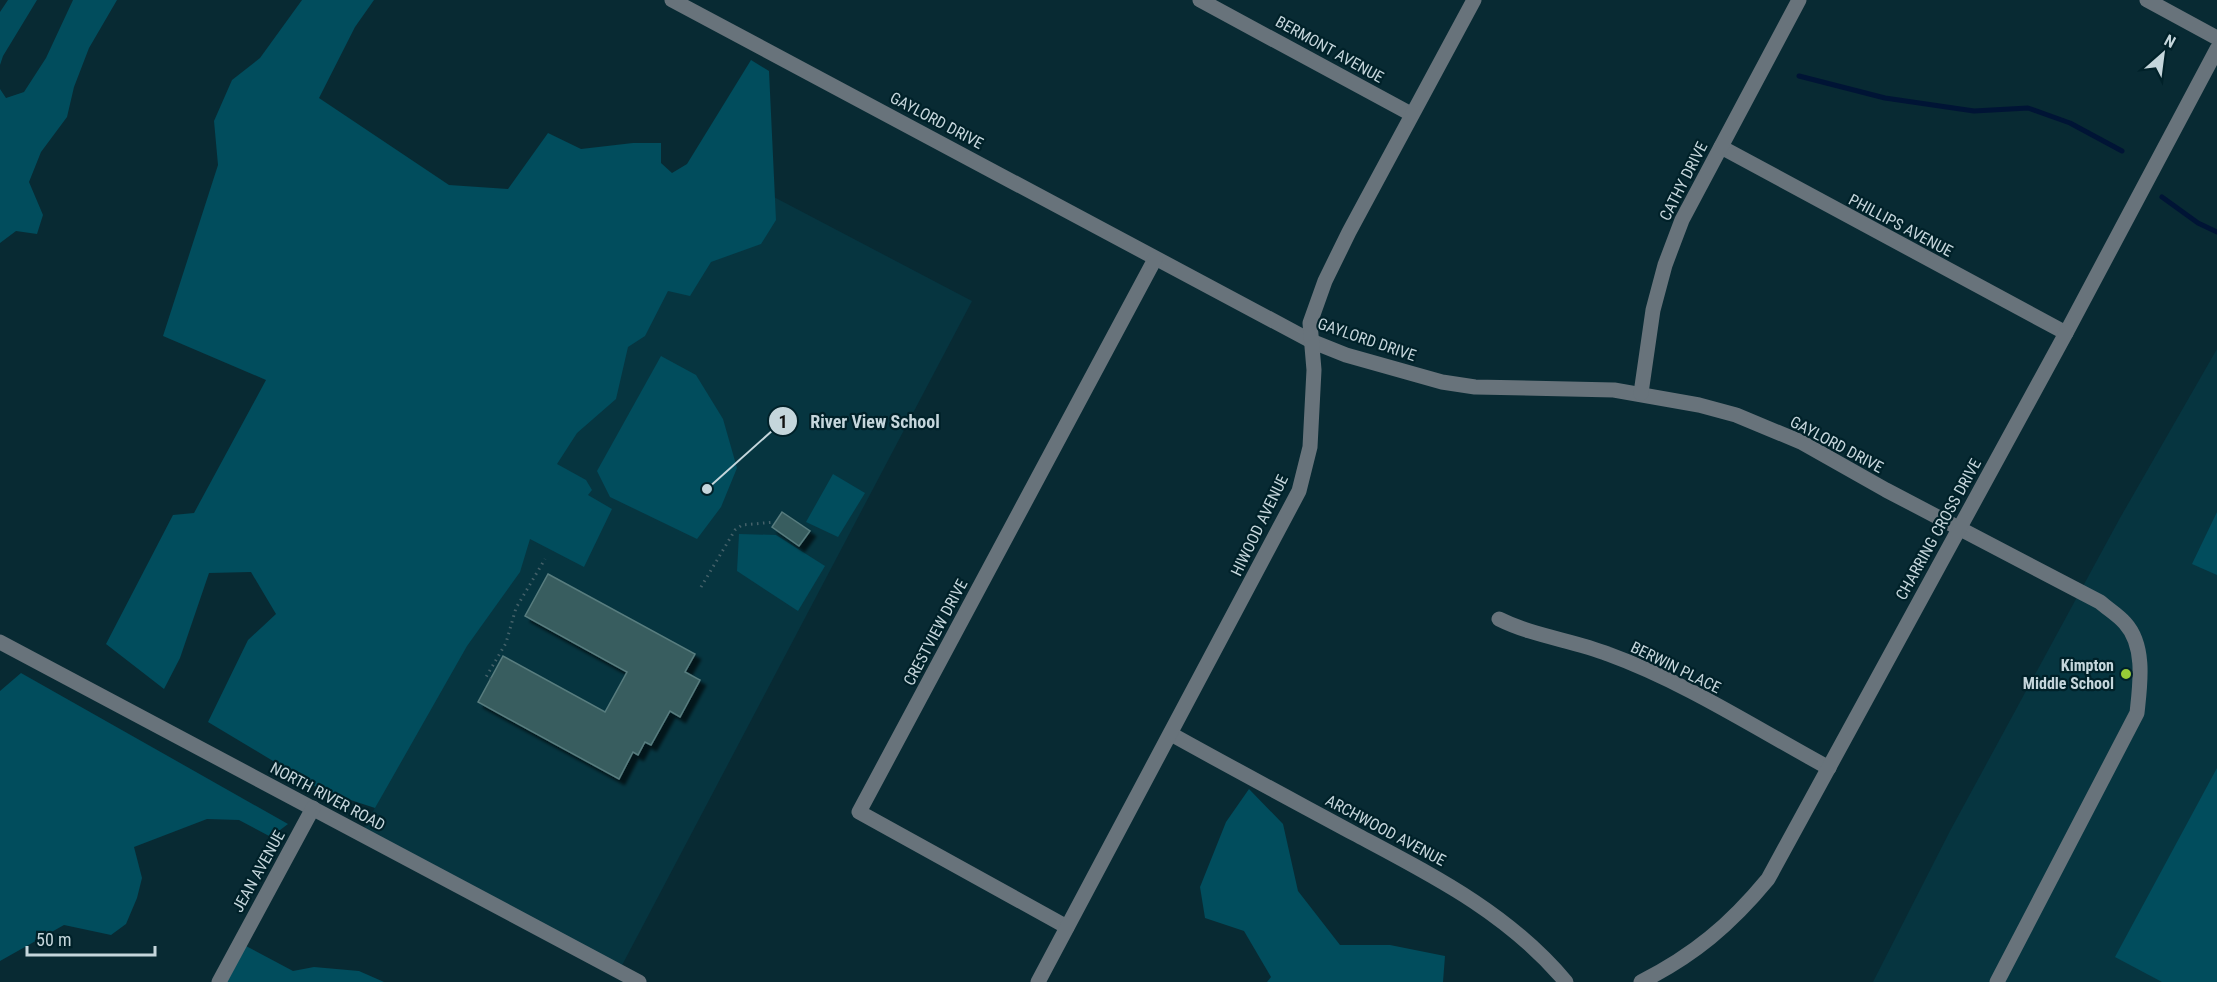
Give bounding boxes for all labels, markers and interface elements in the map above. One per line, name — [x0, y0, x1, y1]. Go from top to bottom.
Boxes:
street label: BERMONT AVENUE — [1272, 12, 1387, 87]
north arrow — [2133, 24, 2193, 84]
text: N — [2161, 31, 2179, 52]
street label: GAYLORD DRIVE — [887, 88, 987, 153]
street label: CATHY DRIVE — [1655, 139, 1711, 224]
street label: PHILLIPS AVENUE — [1845, 190, 1956, 261]
street label: GAYLORD DRIVE — [1315, 314, 1419, 365]
callout: River View School — [768, 403, 952, 439]
text: 1 — [778, 411, 788, 432]
text: River View School — [810, 411, 940, 432]
street label: GAYLORD DRIVE — [1787, 412, 1887, 477]
street label: CHARRING CROSS DRIVE — [1892, 455, 1985, 603]
street label: HIWOOD AVENUE — [1227, 471, 1292, 579]
street label: CRESTVIEW DRIVE — [899, 576, 971, 689]
street label: BERWIN PLACE — [1628, 637, 1724, 697]
place label: Kimpton Middle School — [2023, 656, 2114, 693]
marker: Kimpton Middle School — [2119, 667, 2133, 681]
street label: NORTH RIVER ROAD — [267, 758, 388, 835]
street label: ARCHWOOD AVENUE — [1322, 791, 1449, 870]
street label: JEAN AVENUE — [228, 827, 289, 916]
scale bar — [27, 919, 154, 957]
text: 50 m — [36, 929, 71, 950]

